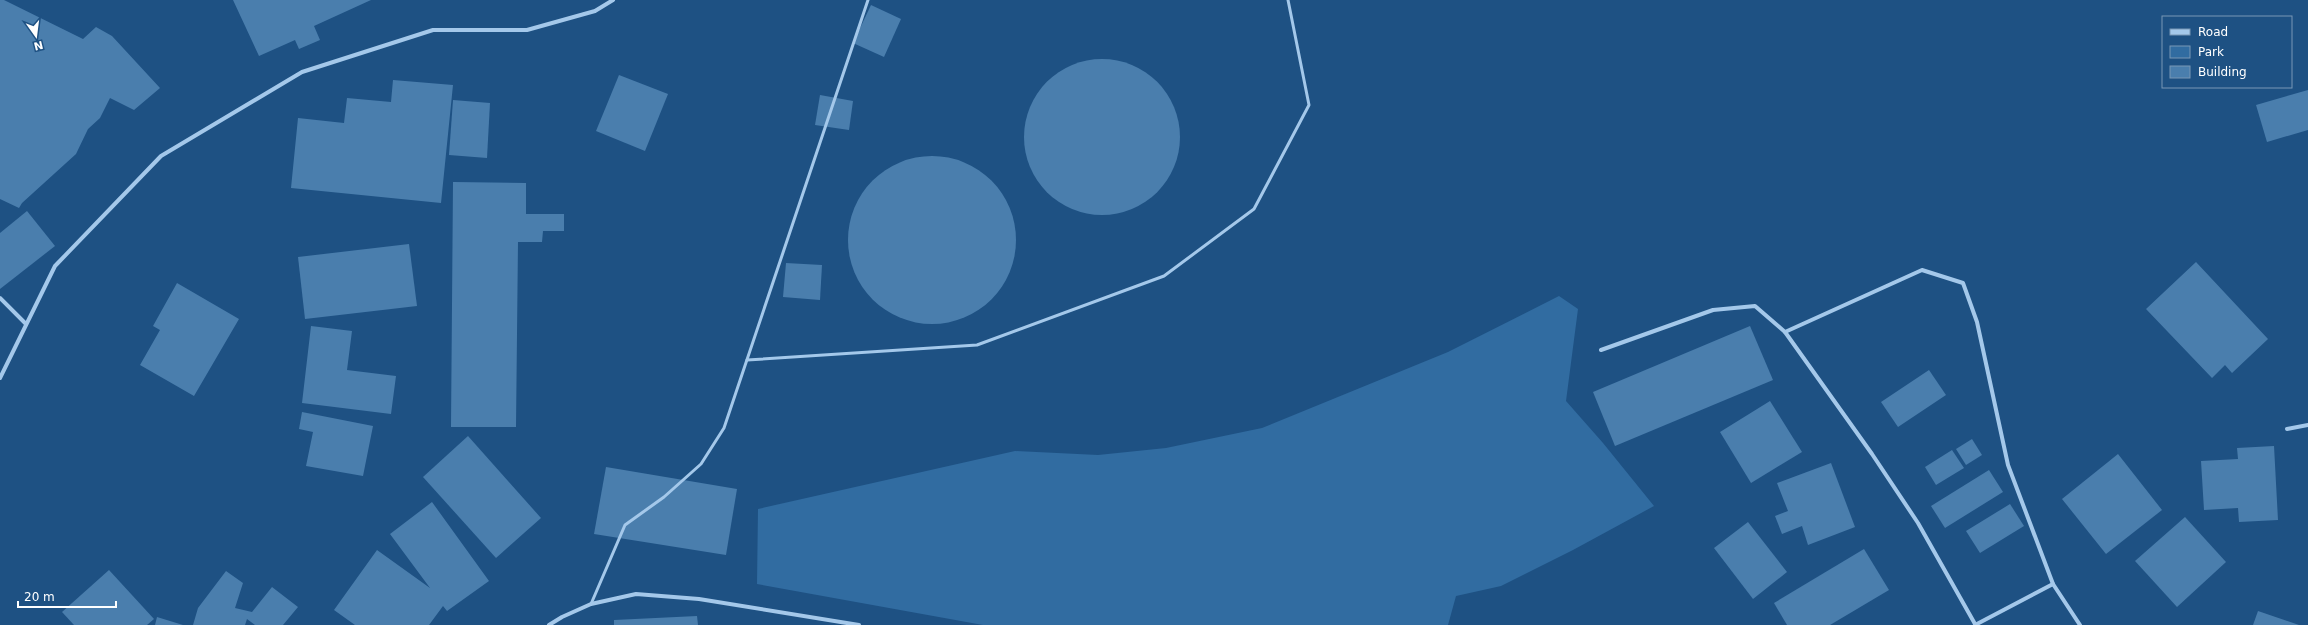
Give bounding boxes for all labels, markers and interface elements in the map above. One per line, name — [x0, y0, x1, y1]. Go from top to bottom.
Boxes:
north arrow — [16, 16, 56, 56]
legend — [2162, 16, 2292, 88]
text: Road — [2198, 25, 2228, 39]
text: N — [32, 38, 44, 53]
text: Park — [2198, 45, 2224, 59]
text: Building — [2198, 65, 2247, 79]
scale bar — [18, 583, 116, 609]
text: 20 m — [24, 590, 55, 604]

